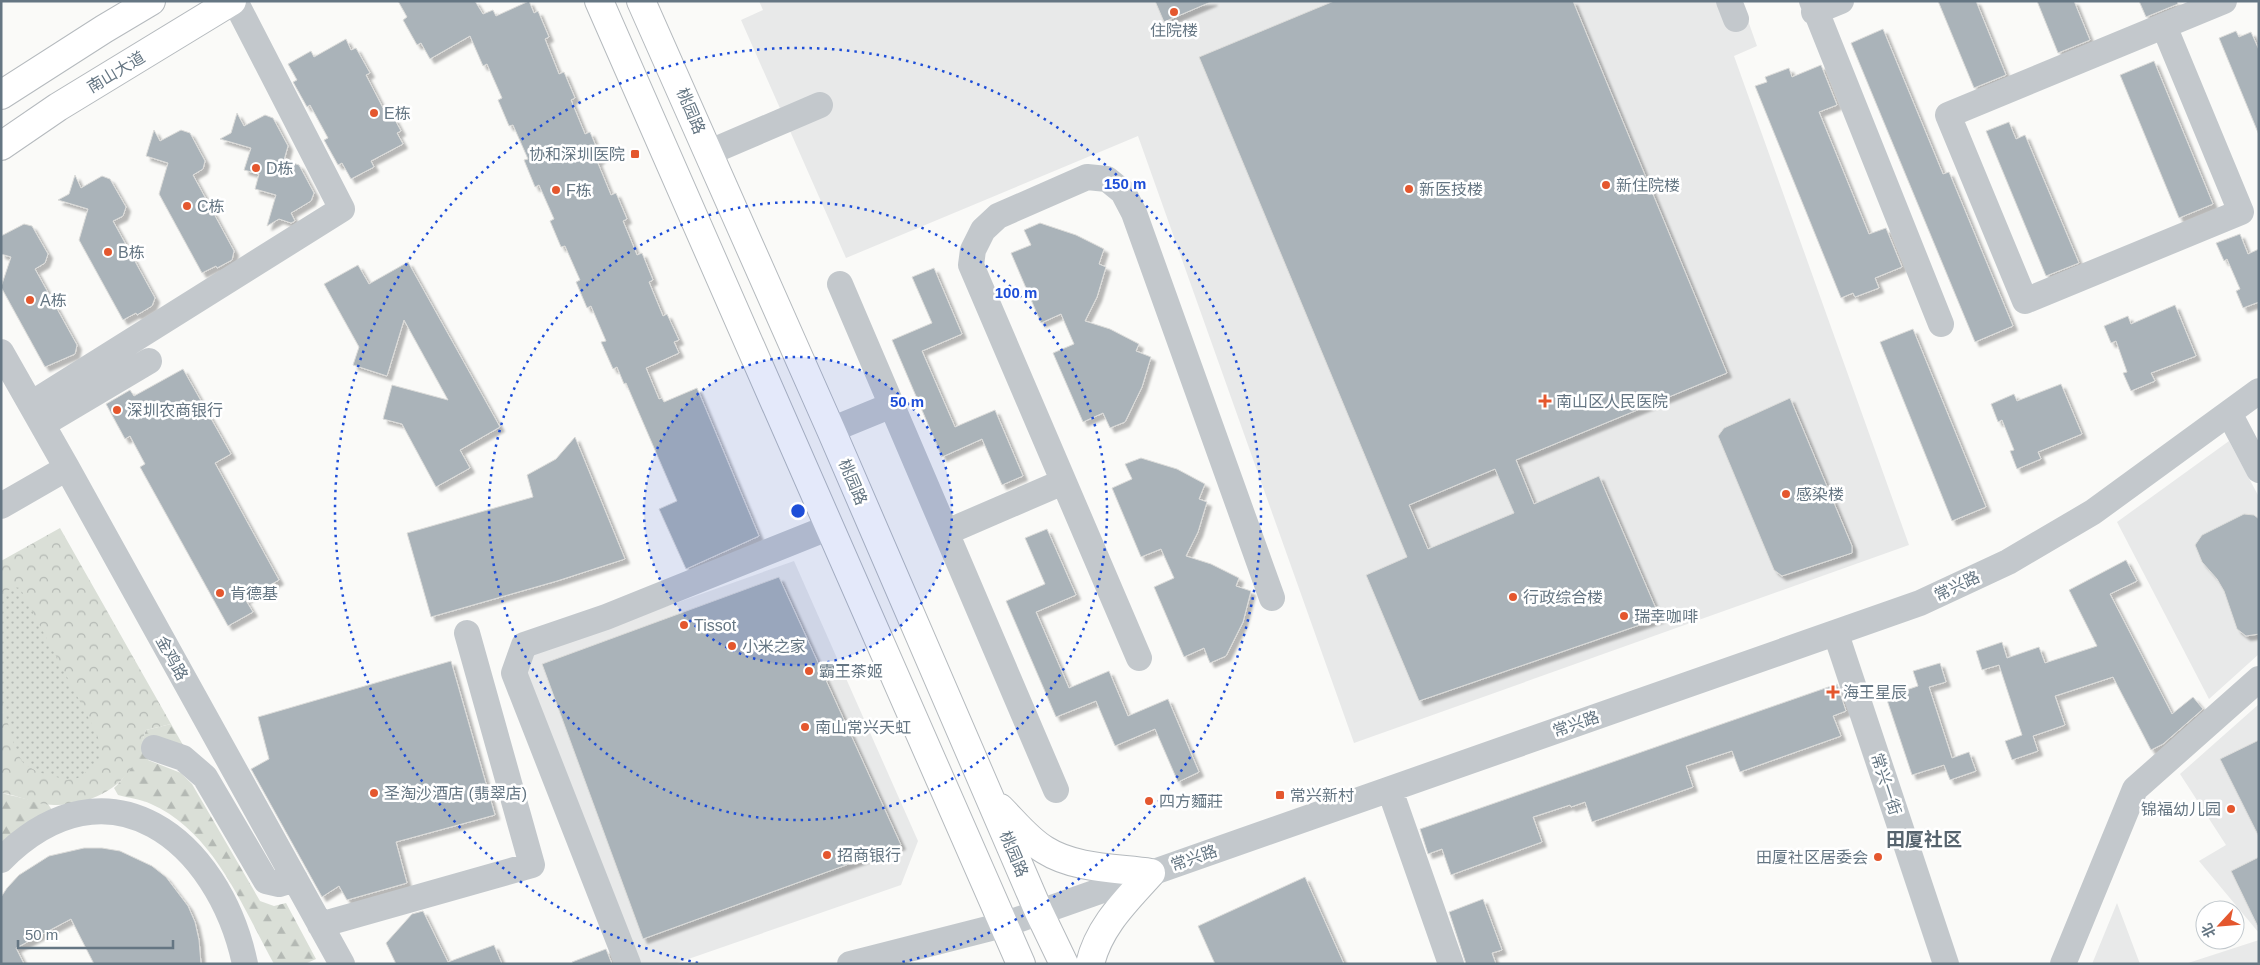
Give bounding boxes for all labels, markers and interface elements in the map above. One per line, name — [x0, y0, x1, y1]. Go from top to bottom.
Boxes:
marker: 住院楼 — [1168, 6, 1180, 18]
place label: 住院楼 — [1150, 22, 1198, 39]
street label: 南山大道 — [84, 48, 148, 96]
street label: 桃园路 — [674, 86, 708, 136]
place label: E栋 — [384, 105, 411, 122]
marker: E栋 — [368, 107, 380, 119]
place label: 协和深圳医院 — [529, 146, 625, 163]
marker: 协和深圳医院 — [629, 148, 641, 160]
place label: D栋 — [266, 160, 294, 177]
marker: D栋 — [250, 162, 262, 174]
text: 150 m — [1104, 175, 1146, 192]
place label: 新住院楼 — [1616, 177, 1680, 194]
marker: 新住院楼 — [1600, 179, 1612, 191]
place label: 新医技楼 — [1419, 181, 1483, 198]
place label: F栋 — [566, 182, 592, 199]
marker: 新医技楼 — [1403, 183, 1415, 195]
marker: F栋 — [550, 184, 562, 196]
place label: C栋 — [197, 198, 225, 215]
marker: C栋 — [181, 200, 193, 212]
place label: B栋 — [118, 244, 145, 261]
marker: B栋 — [102, 246, 114, 258]
text: 100 m — [995, 284, 1037, 301]
place label: A栋 — [40, 292, 67, 309]
marker: A栋 — [24, 294, 36, 306]
text: 50 m — [890, 393, 924, 410]
place label: 南山区人民医院 — [1556, 393, 1668, 410]
marker: 南山区人民医院 — [1538, 394, 1552, 408]
place label: 深圳农商银行 — [127, 402, 223, 419]
marker: 深圳农商银行 — [111, 404, 123, 416]
street label: 桃园路 — [836, 457, 870, 507]
place label: 感染楼 — [1796, 486, 1844, 503]
marker: 感染楼 — [1780, 488, 1792, 500]
centre of rings — [789, 502, 807, 520]
street label: 常兴路 — [1932, 568, 1982, 604]
place label: 肯德基 — [230, 585, 278, 602]
marker: 肯德基 — [214, 587, 226, 599]
place label: 行政综合楼 — [1523, 589, 1603, 606]
marker: 行政综合楼 — [1507, 591, 1519, 603]
place label: 瑞幸咖啡 — [1634, 608, 1698, 625]
marker: 瑞幸咖啡 — [1618, 610, 1630, 622]
place label: Tissot — [694, 617, 737, 634]
marker: Tissot — [678, 619, 690, 631]
street label: 金鸡路 — [153, 633, 191, 683]
place label: 小米之家 — [742, 638, 806, 655]
marker: 小米之家 — [726, 640, 738, 652]
place label: 霸王茶姬 — [819, 663, 883, 680]
marker: 霸王茶姬 — [803, 665, 815, 677]
place label: 海王星辰 — [1843, 684, 1907, 701]
marker: 海王星辰 — [1827, 686, 1839, 698]
street label: 常兴路 — [1551, 708, 1601, 740]
place label: 南山常兴天虹 — [815, 719, 911, 736]
marker: 南山常兴天虹 — [799, 721, 811, 733]
street label: 常兴一街 — [1868, 751, 1904, 817]
place label: 圣淘沙酒店 (翡翠店) — [384, 785, 527, 802]
marker: 圣淘沙酒店 (翡翠店) — [368, 787, 380, 799]
place label: 常兴新村 — [1290, 787, 1354, 804]
marker: 常兴新村 — [1274, 789, 1286, 801]
place label: 四方麵莊 — [1159, 793, 1223, 810]
marker: 四方麵莊 — [1143, 795, 1155, 807]
place label: 锦福幼儿园 — [2141, 801, 2221, 818]
marker: 锦福幼儿园 — [2225, 803, 2237, 815]
street label: 桃园路 — [997, 829, 1031, 879]
district label: 田厦社区 — [1886, 829, 1962, 850]
street label: 常兴路 — [1169, 842, 1219, 874]
place label: 招商银行 — [837, 847, 901, 864]
marker: 招商银行 — [821, 849, 833, 861]
place label: 田厦社区居委会 — [1756, 849, 1868, 866]
marker: 田厦社区居委会 — [1872, 851, 1884, 863]
north arrow — [2195, 900, 2245, 950]
scale bar — [18, 918, 172, 950]
text: 北 — [2198, 921, 2219, 940]
text: 50 m — [25, 926, 58, 943]

